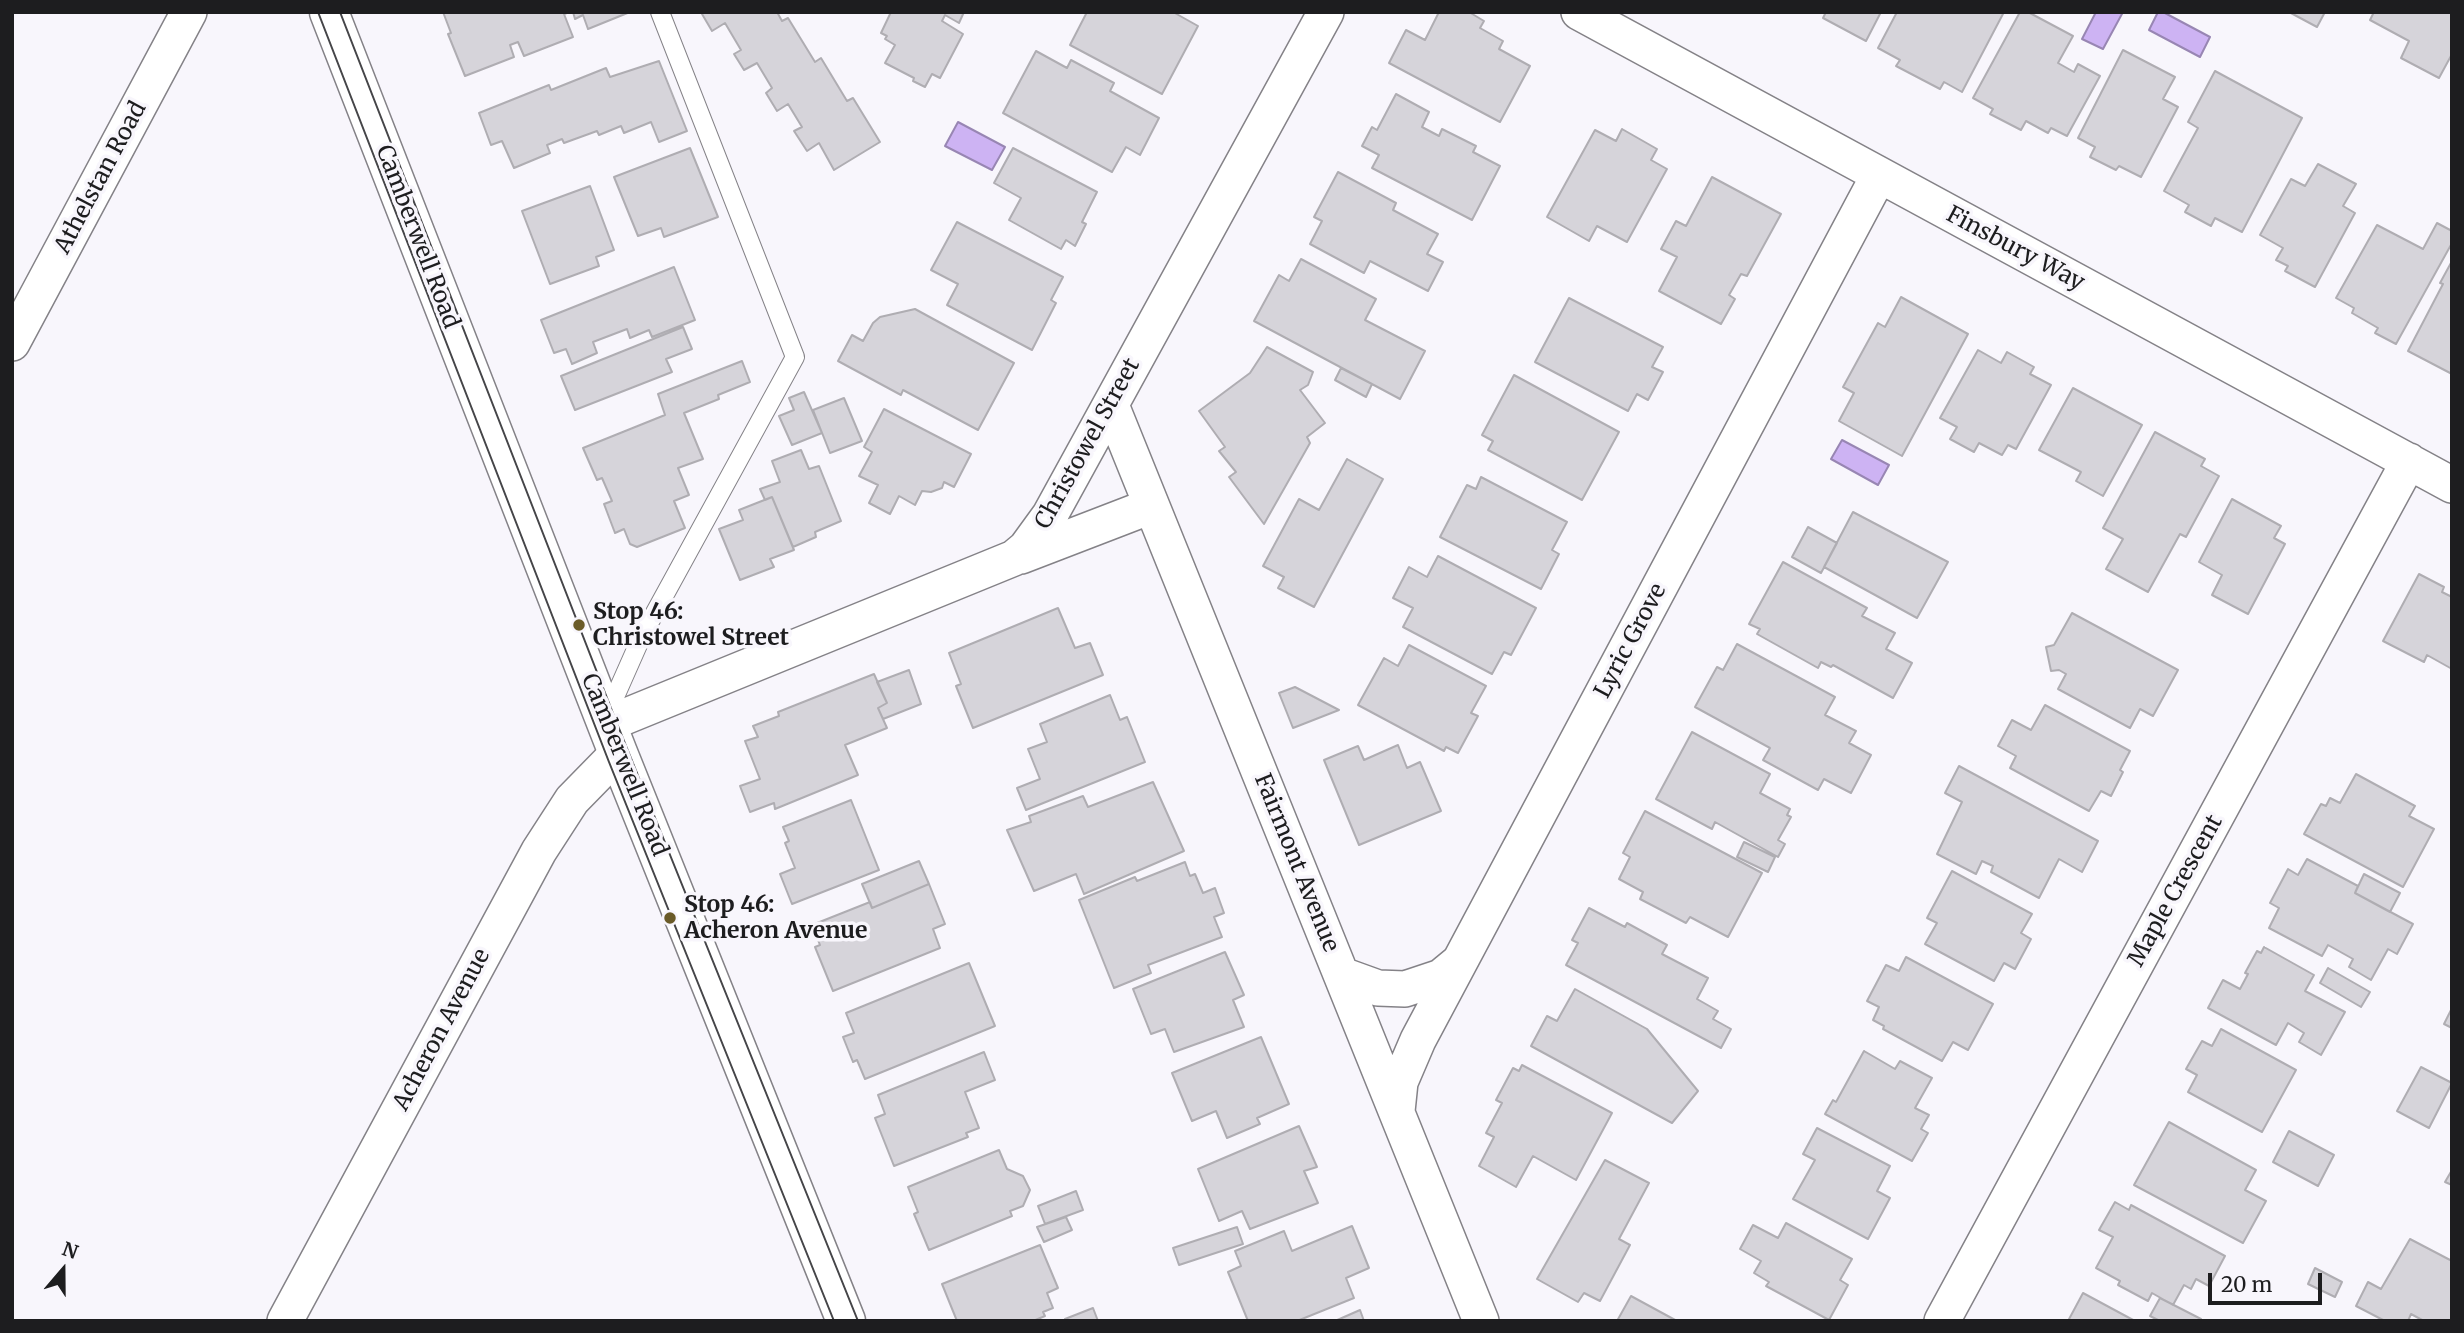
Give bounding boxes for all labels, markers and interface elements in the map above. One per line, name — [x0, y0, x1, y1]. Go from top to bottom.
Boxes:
street label: Athelstan Road — [49, 97, 153, 259]
street label: Camberwell Road — [369, 141, 465, 333]
street label: Finsbury Way — [1941, 201, 2089, 297]
street label: Christowel Street — [1030, 354, 1146, 534]
street label: Lyric Grove — [1589, 579, 1673, 703]
place label: Stop 46: Christowel Street — [593, 598, 789, 652]
marker: Stop 46: Christowel Street — [571, 617, 587, 633]
street label: Camberwell Road — [575, 670, 673, 860]
street label: Fairmont Avenue — [1248, 770, 1344, 956]
street label: Maple Crescent — [2123, 811, 2229, 971]
place label: Stop 46: Acheron Avenue — [684, 891, 867, 945]
marker: Stop 46: Acheron Avenue — [662, 910, 678, 926]
street label: Acheron Avenue — [388, 944, 496, 1116]
north arrow — [28, 1235, 98, 1305]
text: N — [59, 1236, 81, 1264]
scale bar — [2212, 1260, 2326, 1304]
text: 20 m — [2221, 1271, 2272, 1298]

